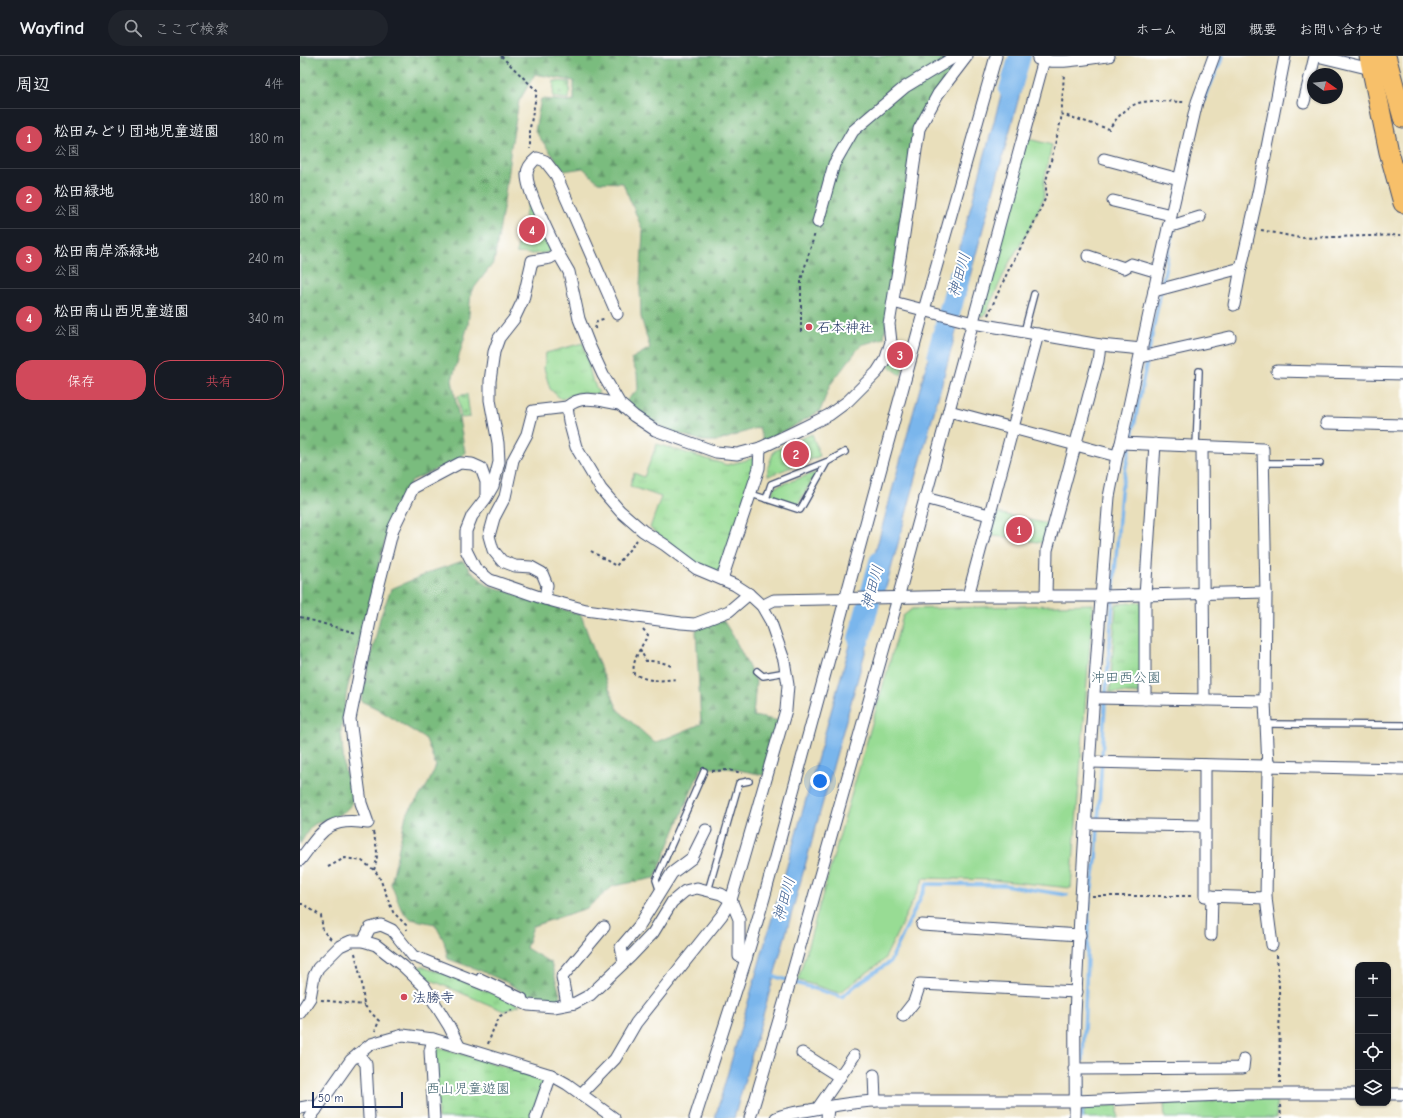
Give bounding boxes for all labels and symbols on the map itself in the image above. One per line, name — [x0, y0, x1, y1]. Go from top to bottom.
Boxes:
north arrow — [1307, 68, 1343, 104]
pin: 4 — [519, 215, 545, 245]
water label: 神田川 — [944, 251, 974, 299]
place label: 石本神社 — [817, 319, 873, 336]
marker: 石本神社 — [804, 322, 814, 332]
pin: 3 — [887, 340, 913, 370]
pin: 2 — [783, 439, 809, 469]
pin: 1 — [1006, 515, 1032, 545]
water label: 神田川 — [857, 563, 887, 611]
park label: 沖田西公園 — [1091, 669, 1161, 686]
your location — [810, 771, 830, 791]
water label: 神田川 — [769, 875, 799, 923]
place label: 法勝寺 — [412, 989, 454, 1006]
marker: 法勝寺 — [399, 992, 409, 1002]
park label: 西山児童遊園 — [426, 1080, 510, 1097]
scale bar — [312, 1090, 403, 1109]

